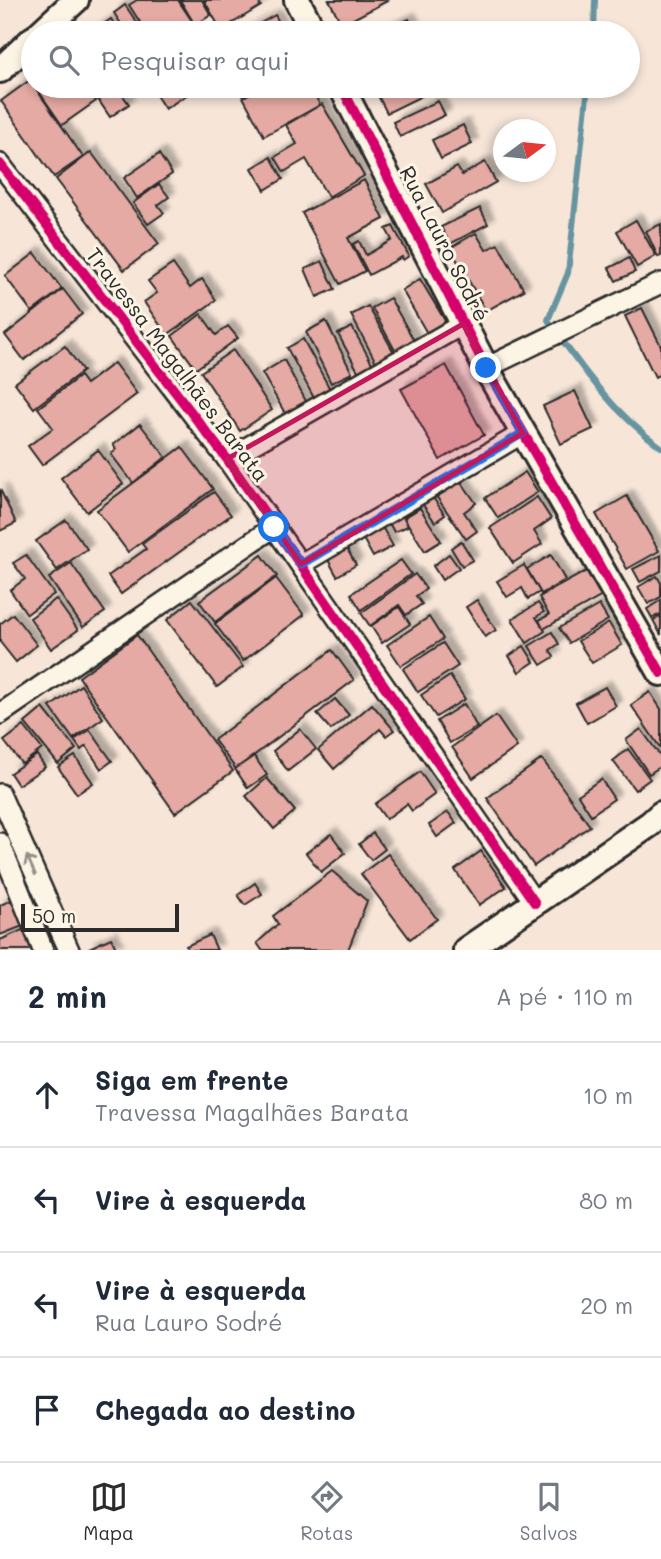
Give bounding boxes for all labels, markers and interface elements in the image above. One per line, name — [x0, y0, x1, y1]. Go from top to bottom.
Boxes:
search box — [21, 21, 640, 98]
icon: search — [45, 41, 83, 79]
text: Pesquisar aqui — [101, 43, 290, 77]
north arrow — [493, 119, 556, 182]
street label: Rua Lauro Sodré — [394, 161, 496, 326]
street label: Travessa Magalhães Barata — [81, 241, 275, 487]
route end — [470, 352, 501, 383]
route start — [258, 511, 289, 542]
one-way arrow — [24, 855, 37, 877]
scale bar — [21, 901, 178, 933]
text: 50 m — [32, 903, 76, 928]
text: 2 min — [28, 976, 107, 1016]
text: A pé · 110 m — [496, 981, 633, 1011]
text: Siga em frente — [95, 1063, 289, 1097]
icon: ahead — [28, 1076, 66, 1114]
text: 10 m — [583, 1080, 633, 1110]
text: Travessa Magalhães Barata — [95, 1097, 409, 1127]
icon: left — [28, 1181, 66, 1219]
text: Vire à esquerda — [95, 1183, 306, 1217]
text: 80 m — [579, 1185, 633, 1215]
text: Vire à esquerda — [95, 1273, 306, 1307]
icon: left — [28, 1286, 66, 1324]
text: 20 m — [580, 1290, 633, 1320]
text: Rua Lauro Sodré — [95, 1307, 283, 1337]
icon: arrive — [28, 1391, 66, 1429]
text: Chegada ao destino — [95, 1393, 355, 1427]
tab: Mapa — [83, 1478, 134, 1545]
tab: Rotas — [300, 1478, 353, 1545]
tab: Salvos — [520, 1478, 578, 1545]

